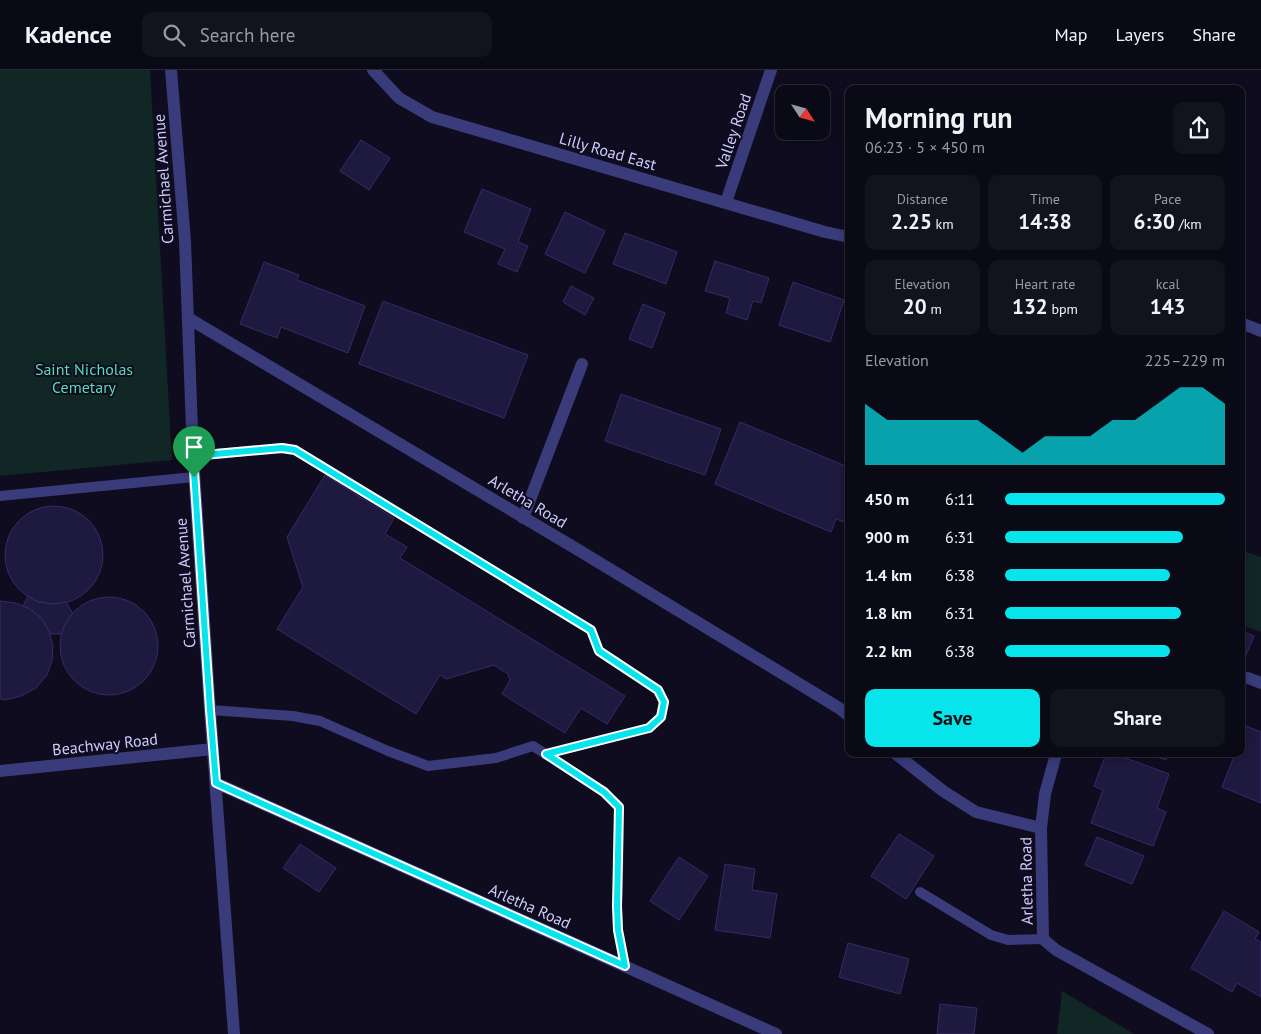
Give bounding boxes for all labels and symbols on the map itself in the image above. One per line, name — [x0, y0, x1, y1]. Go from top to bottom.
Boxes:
north arrow — [775, 85, 830, 140]
street label: Valley Road — [710, 91, 755, 172]
street label: Carmichael Avenue — [148, 113, 178, 245]
street label: Lilly Road East — [557, 128, 659, 175]
park label: Saint Nicholas Cemetary — [35, 359, 133, 397]
pin — [173, 426, 215, 477]
street label: Arletha Road — [485, 470, 571, 532]
street label: Carmichael Avenue — [170, 517, 200, 649]
street label: Beachway Road — [51, 729, 159, 759]
street label: Arletha Road — [1015, 837, 1037, 925]
street label: Arletha Road — [486, 879, 574, 933]

